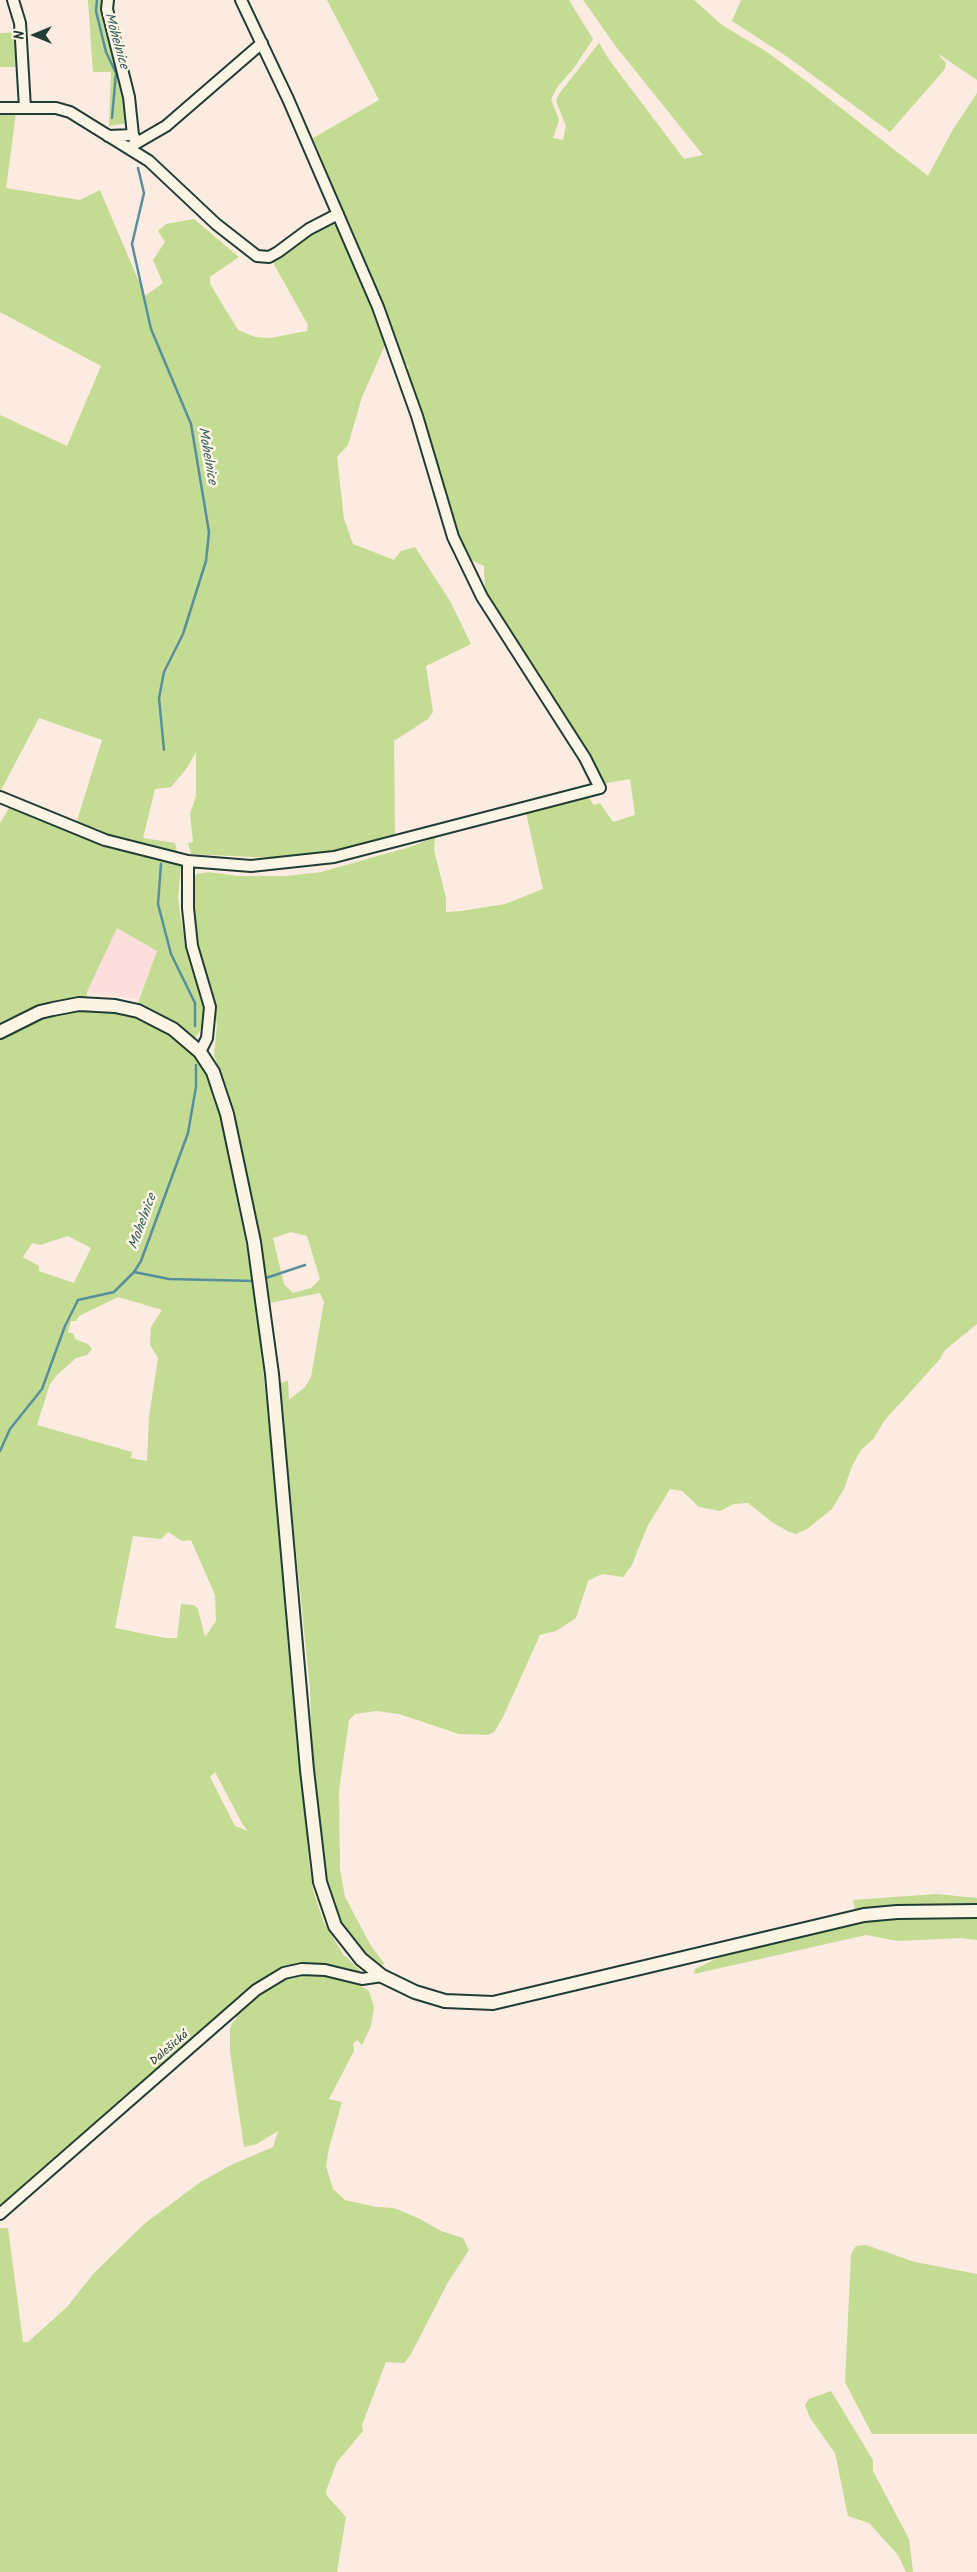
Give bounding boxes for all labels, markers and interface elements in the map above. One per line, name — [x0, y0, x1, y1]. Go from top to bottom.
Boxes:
north arrow — [10, 10, 60, 60]
water label: Mohelnice — [99, 11, 131, 71]
text: N — [9, 31, 31, 39]
water label: Mohelnice — [193, 426, 219, 486]
water label: Mohelnice — [126, 1192, 162, 1252]
street label: Dalešická — [148, 2028, 192, 2070]

